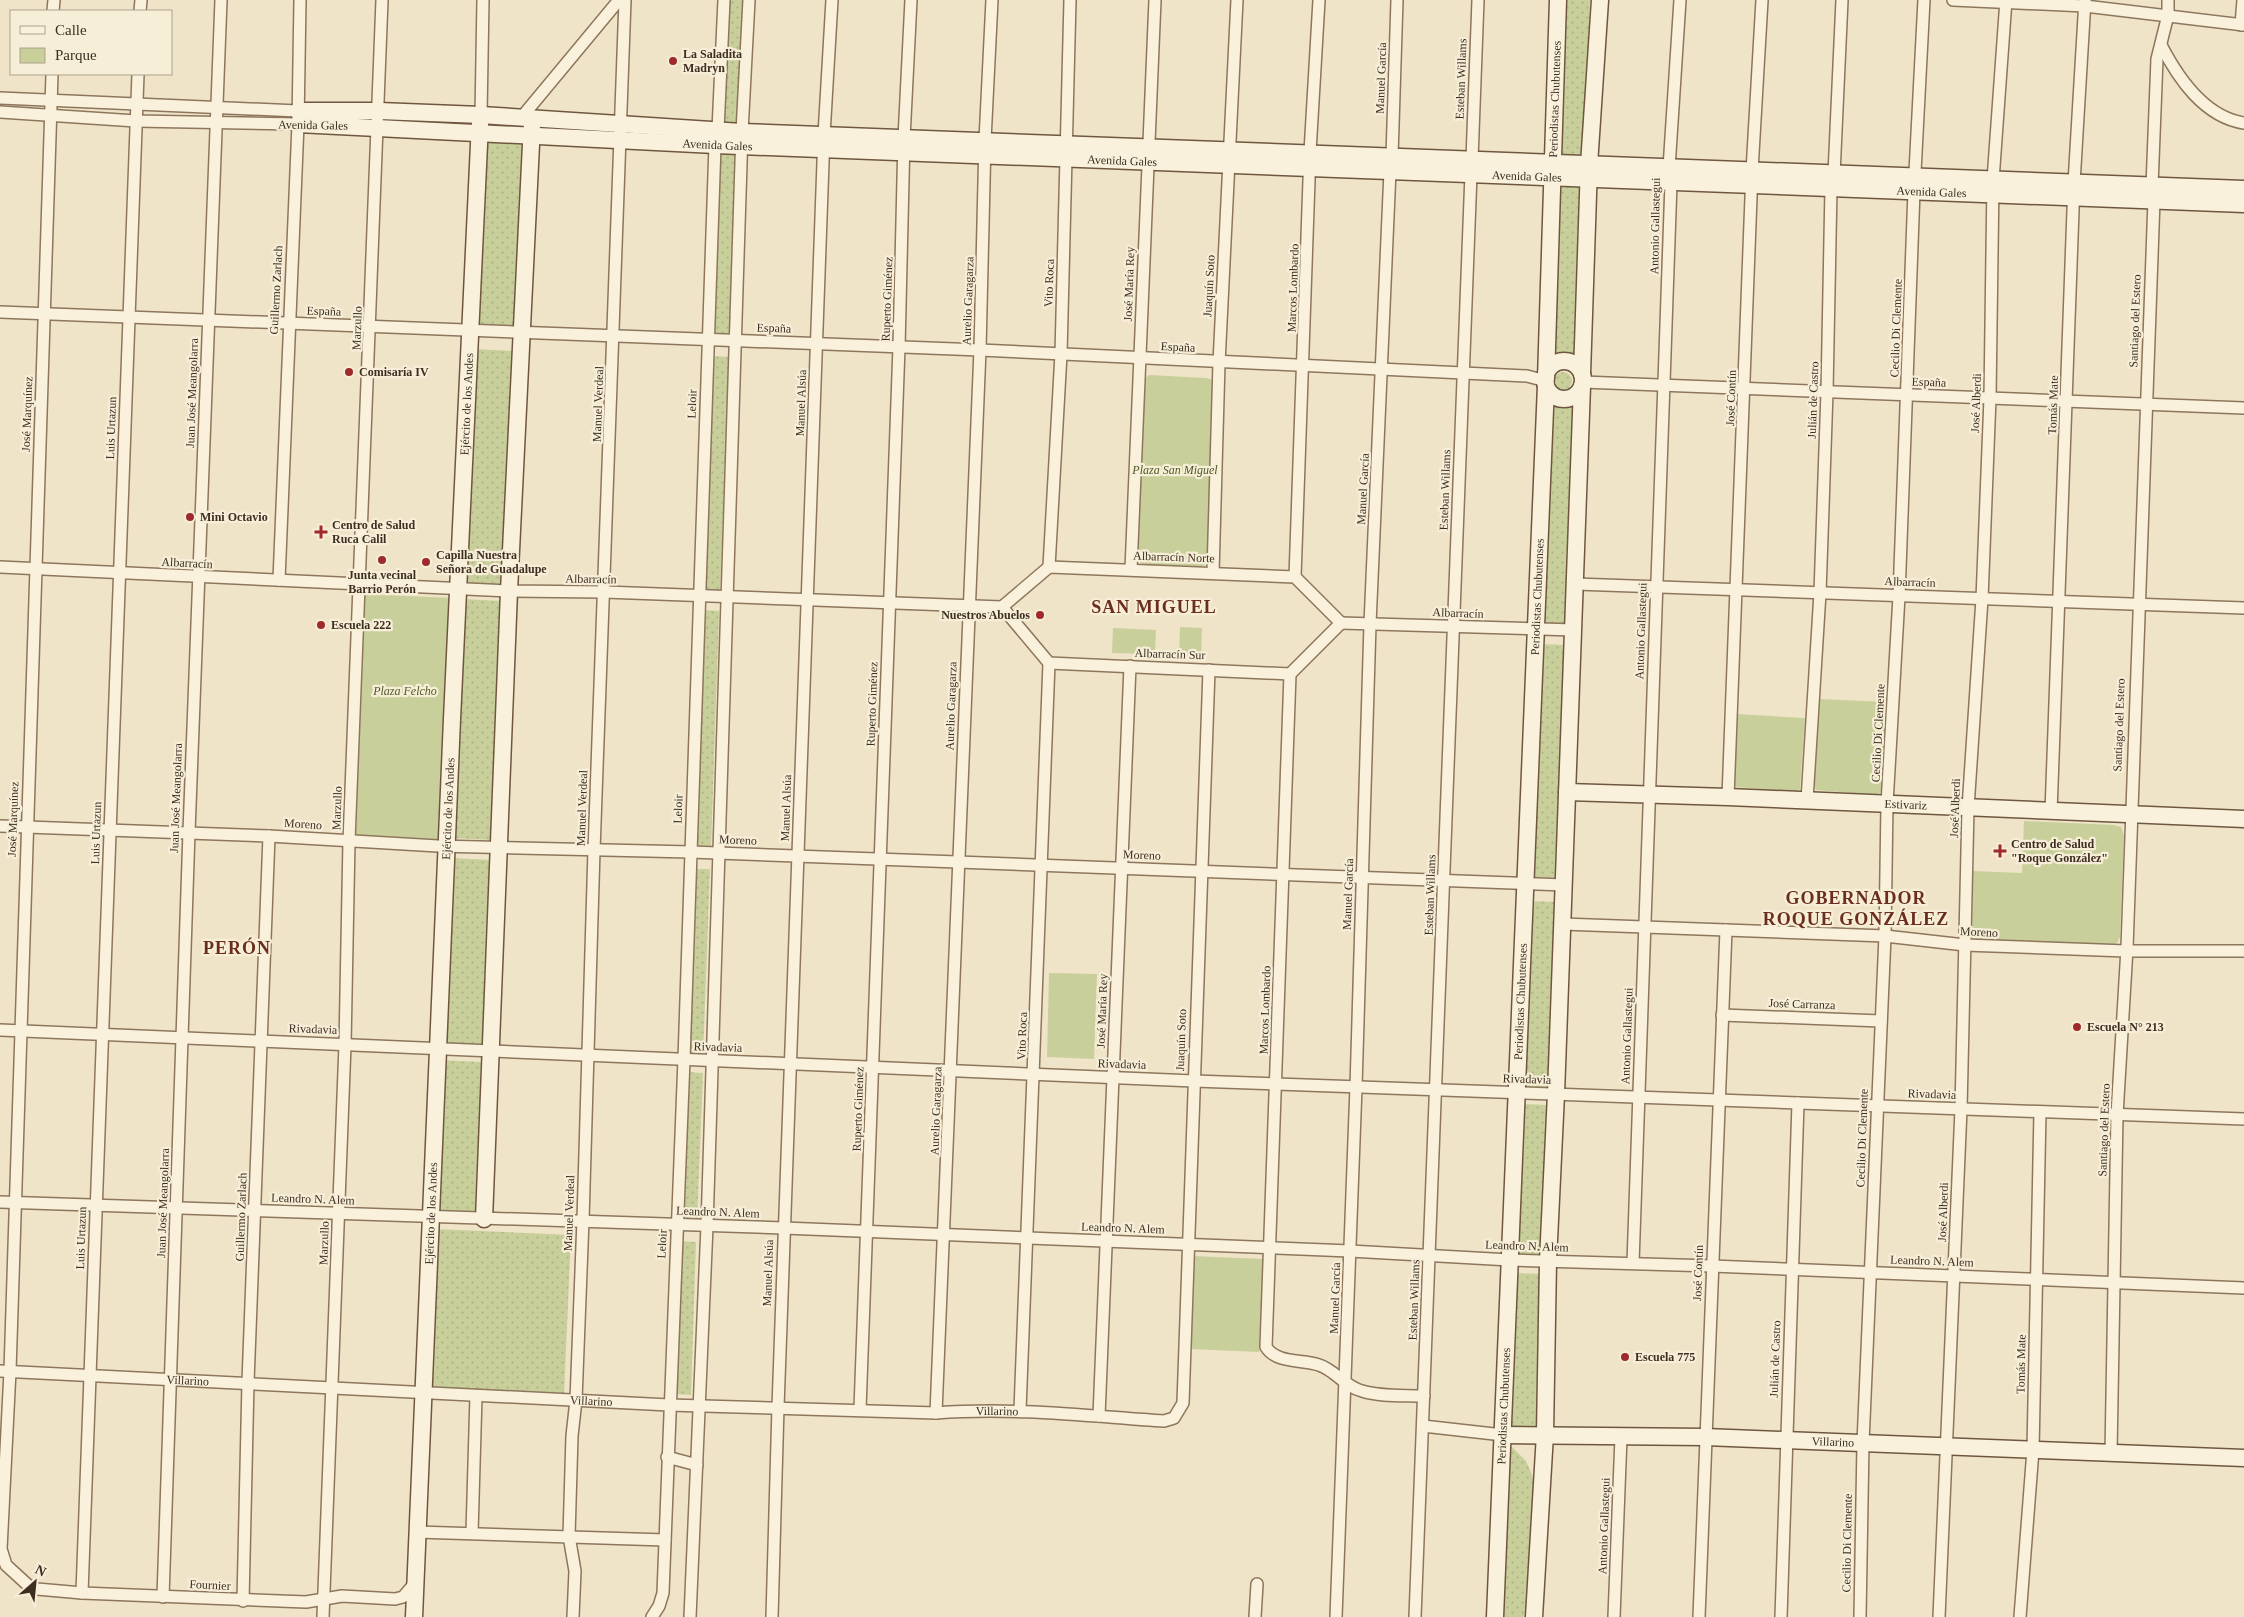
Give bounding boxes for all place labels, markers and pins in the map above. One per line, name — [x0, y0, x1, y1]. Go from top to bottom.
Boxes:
place label: La Saladita Madryn — [683, 47, 742, 75]
marker: La Saladita Madryn — [667, 55, 679, 67]
place label: Comisaría IV — [359, 365, 429, 379]
marker: Comisaría IV — [343, 366, 355, 378]
place label: Mini Octavio — [200, 510, 268, 524]
marker: Mini Octavio — [184, 511, 196, 523]
place label: Centro de Salud Ruca Calil — [332, 518, 415, 546]
marker: Centro de Salud Ruca Calil — [314, 525, 328, 539]
place label: Capilla Nuestra Señora de Guadalupe — [436, 548, 547, 576]
marker: Junta vecinal Barrio Perón — [376, 554, 388, 566]
marker: Capilla Nuestra Señora de Guadalupe — [420, 556, 432, 568]
place label: Junta vecinal Barrio Perón — [348, 568, 417, 596]
place label: Nuestros Abuelos — [941, 608, 1030, 622]
marker: Nuestros Abuelos — [1034, 609, 1046, 621]
place label: Escuela 222 — [331, 618, 391, 632]
marker: Escuela 222 — [315, 619, 327, 631]
place label: Centro de Salud "Roque González" — [2011, 837, 2108, 865]
marker: Centro de Salud "Roque González" — [1993, 844, 2007, 858]
place label: Escuela N° 213 — [2087, 1020, 2164, 1034]
marker: Escuela N° 213 — [2071, 1021, 2083, 1033]
place label: Escuela 775 — [1635, 1350, 1695, 1364]
marker: Escuela 775 — [1619, 1351, 1631, 1363]

